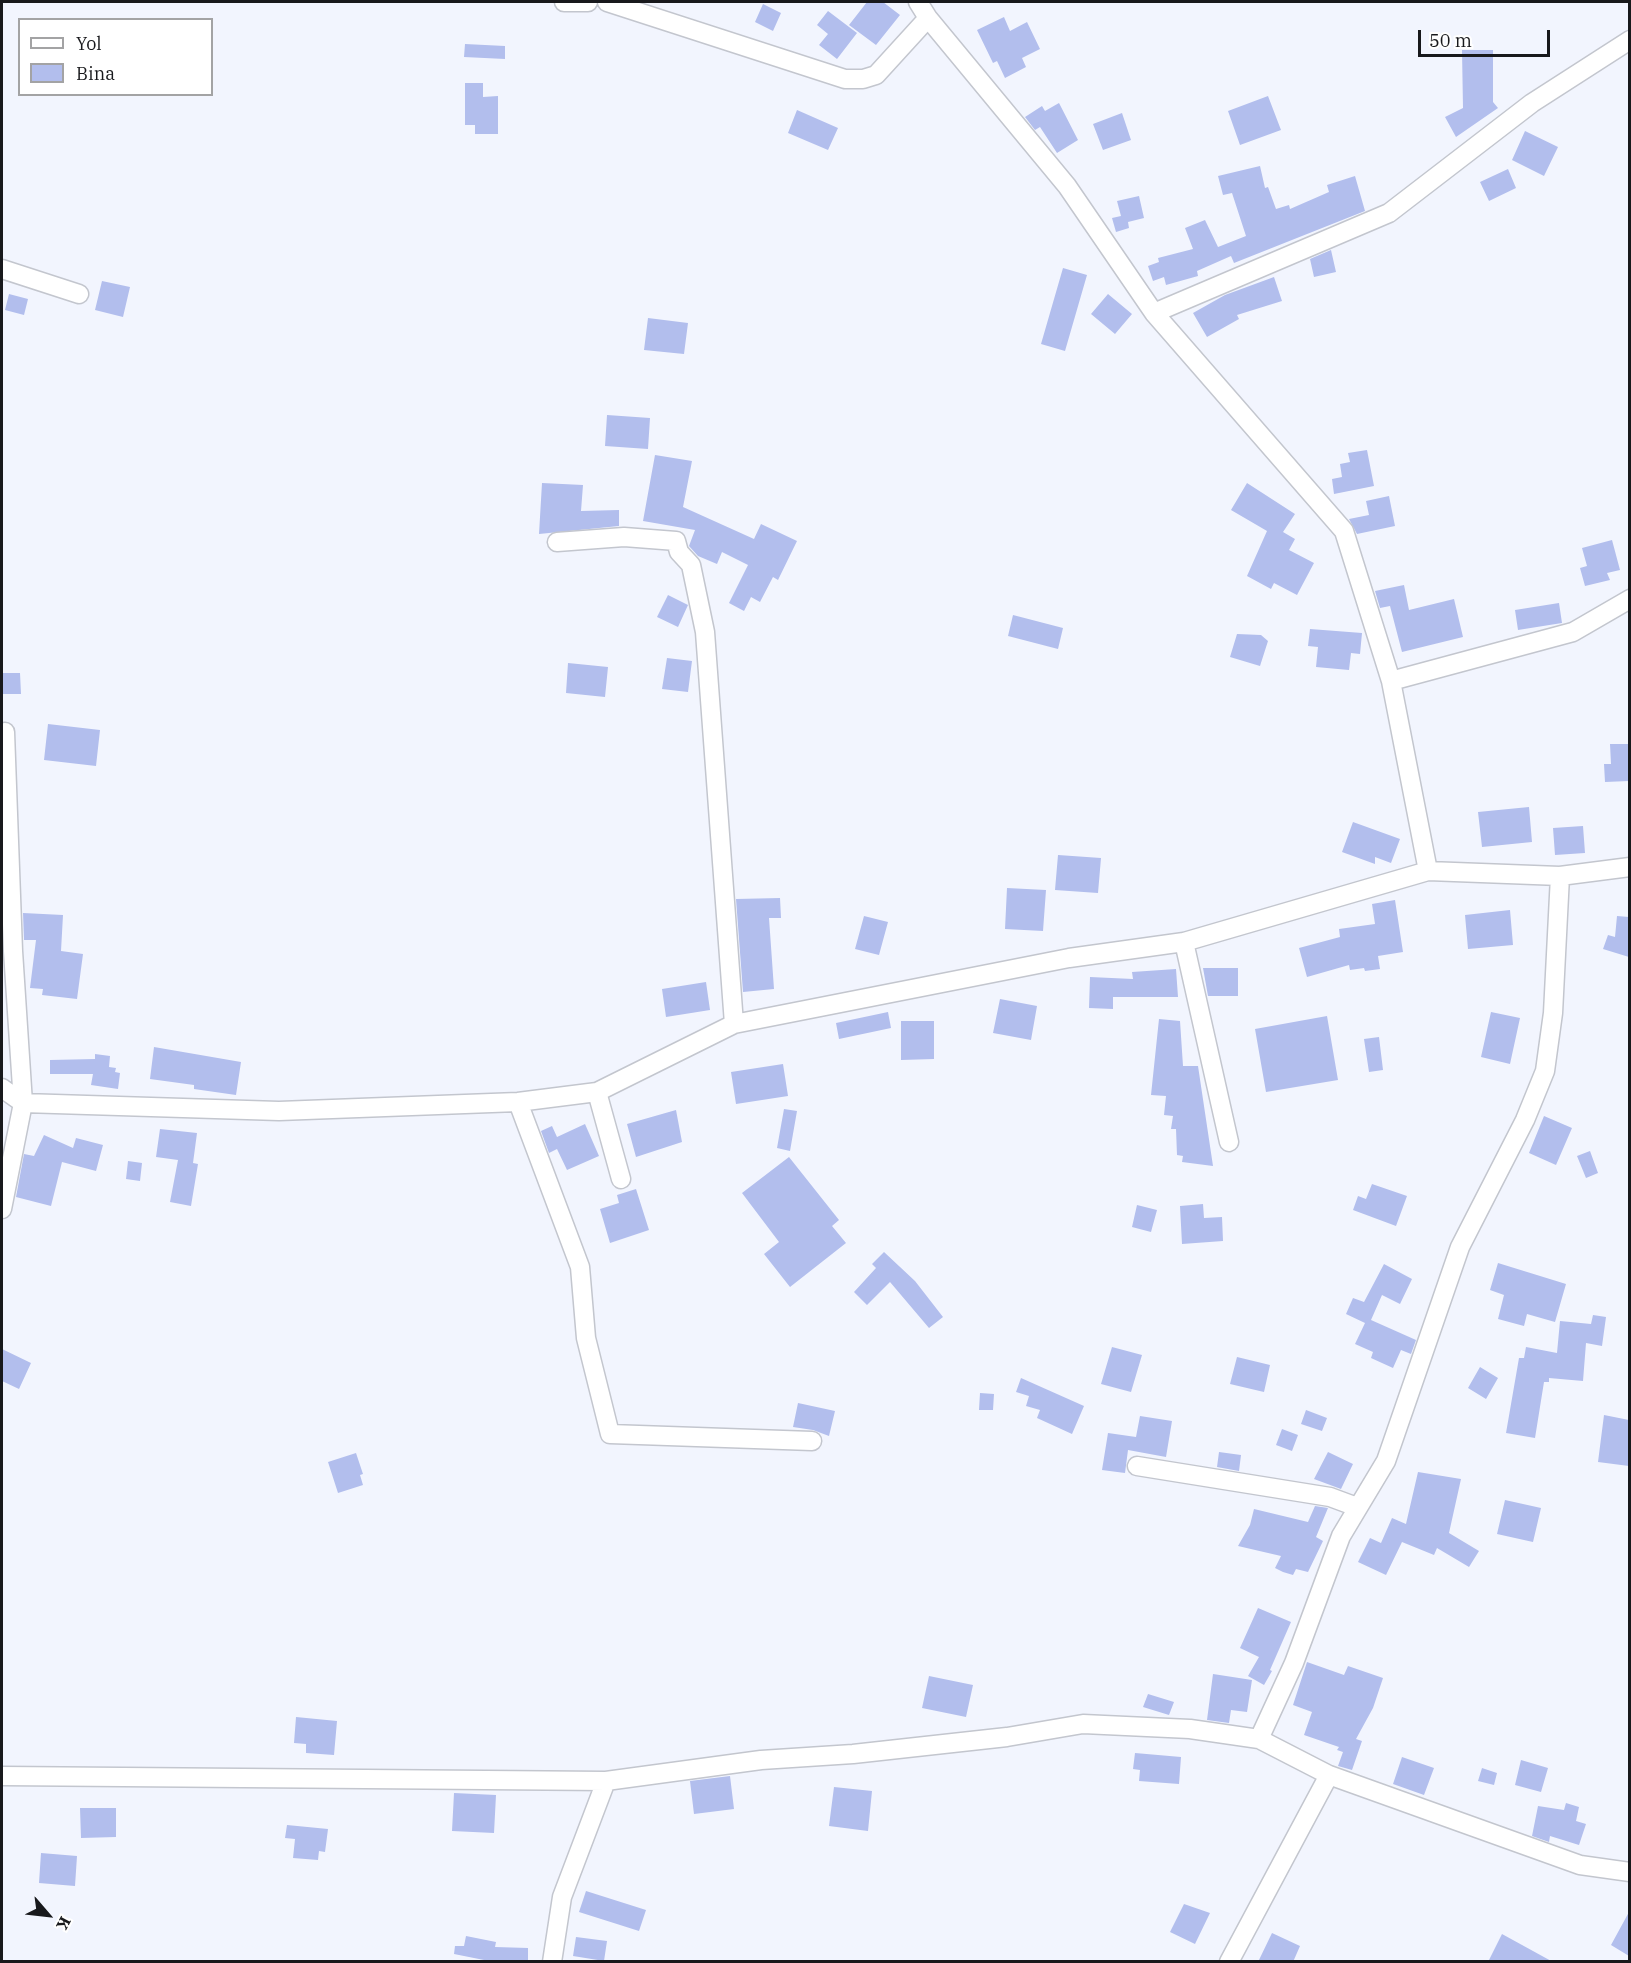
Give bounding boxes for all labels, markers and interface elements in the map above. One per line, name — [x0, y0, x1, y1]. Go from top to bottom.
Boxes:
legend — [18, 18, 213, 96]
scale bar — [1421, 18, 1553, 56]
text: 50 m — [1429, 29, 1472, 52]
text: Yol — [76, 32, 102, 55]
text: Bina — [76, 62, 115, 85]
north arrow — [18, 1885, 78, 1945]
text: K — [52, 1913, 76, 1934]

